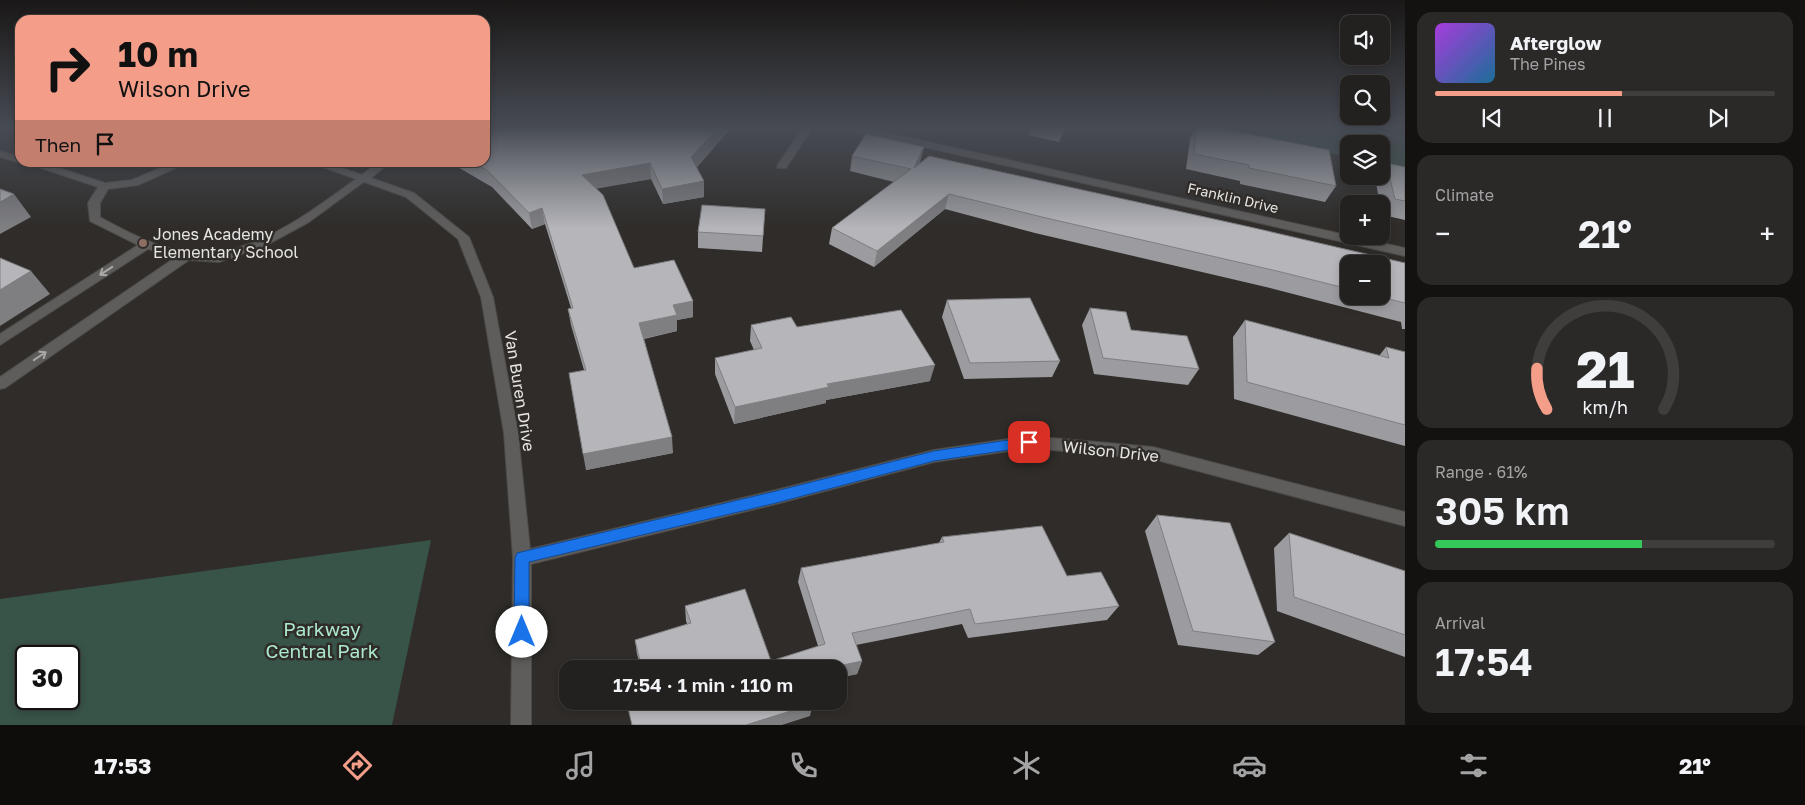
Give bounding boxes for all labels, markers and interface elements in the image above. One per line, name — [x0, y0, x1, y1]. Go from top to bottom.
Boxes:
map controls — [1340, 15, 1390, 305]
button: sound — [1340, 15, 1390, 65]
text: Afterglow — [1510, 31, 1601, 54]
text: 10 m — [118, 33, 198, 75]
icon: right — [35, 35, 100, 100]
text: The Pines — [1510, 54, 1585, 74]
text: Wilson Drive — [118, 75, 250, 102]
button: search — [1340, 75, 1390, 125]
icon: previous — [1478, 104, 1506, 132]
icon: pause — [1591, 104, 1619, 132]
icon: next — [1704, 104, 1732, 132]
icon: arrive — [91, 130, 119, 158]
text: Then — [35, 133, 81, 156]
button: layers — [1340, 135, 1390, 185]
street label: Franklin Drive — [1186, 179, 1280, 216]
text: Climate — [1435, 185, 1494, 205]
button: + — [1340, 195, 1390, 245]
text: 21° — [1578, 211, 1632, 256]
text: − — [1435, 217, 1450, 250]
text: + — [1760, 217, 1775, 250]
place label: Jones Academy Elementary School — [153, 224, 298, 262]
marker: Jones Academy Elementary School — [137, 237, 149, 249]
button: − — [1340, 255, 1390, 305]
one-way arrow — [99, 266, 113, 276]
street label: Van Buren Drive — [501, 329, 539, 453]
text: 21 — [1576, 337, 1634, 399]
one-way arrow — [33, 351, 47, 361]
text: km/h — [1582, 396, 1628, 418]
pin — [1008, 421, 1050, 463]
icon: arrive — [1015, 428, 1043, 456]
street label: Wilson Drive — [1062, 436, 1160, 466]
text: Range · 61% — [1435, 462, 1527, 482]
text: 305 km — [1435, 488, 1570, 533]
position arrow — [495, 605, 547, 657]
text: Arrival — [1435, 613, 1485, 633]
park label: Parkway Central Park — [266, 617, 379, 662]
text: 17:54 — [1435, 639, 1533, 684]
speed limit sign: 30 — [15, 645, 80, 710]
text: 17:54 · 1 min · 110 m — [613, 673, 793, 696]
icon: directions — [340, 748, 375, 783]
icon: music — [563, 748, 598, 783]
icon: phone — [786, 748, 821, 783]
icon: climate — [1009, 748, 1044, 783]
icon: car — [1232, 748, 1267, 783]
icon: filters — [1456, 748, 1491, 783]
text: 17:53 — [94, 752, 151, 779]
text: 21° — [1679, 752, 1711, 779]

